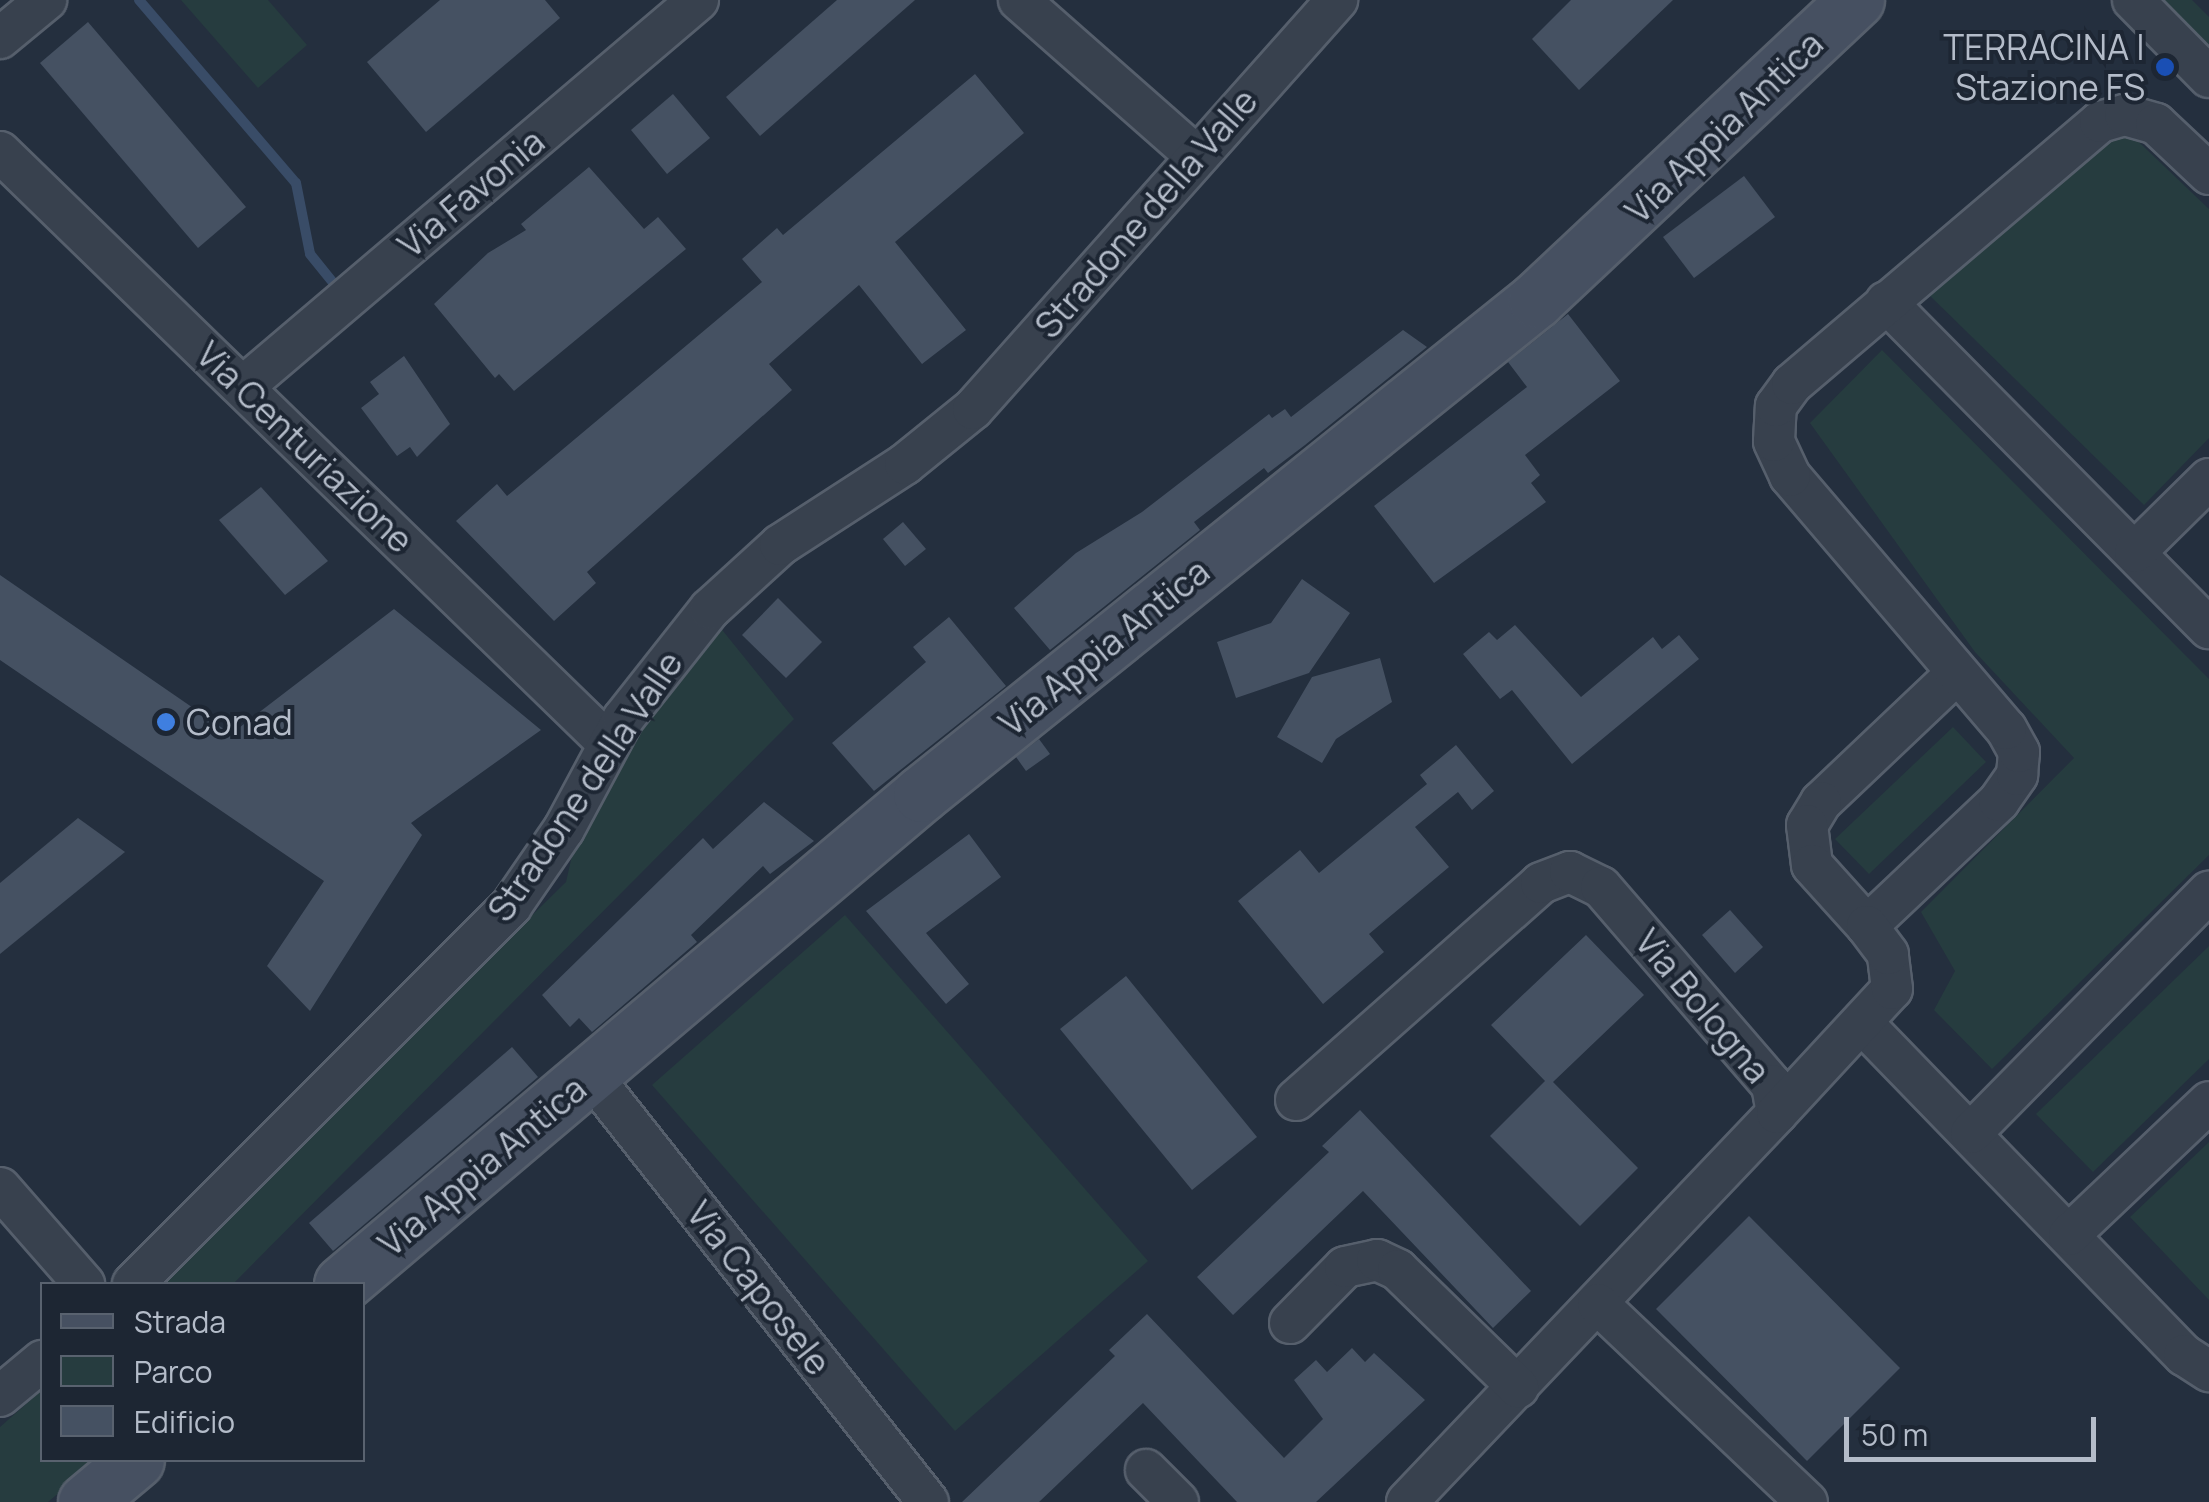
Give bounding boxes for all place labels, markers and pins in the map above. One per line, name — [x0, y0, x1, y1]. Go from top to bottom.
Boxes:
place label: TERRACINA | Stazione FS — [1943, 26, 2145, 108]
marker: TERRACINA | Stazione FS — [2154, 56, 2176, 78]
place label: Conad — [186, 701, 293, 743]
marker: Conad — [155, 711, 177, 733]

